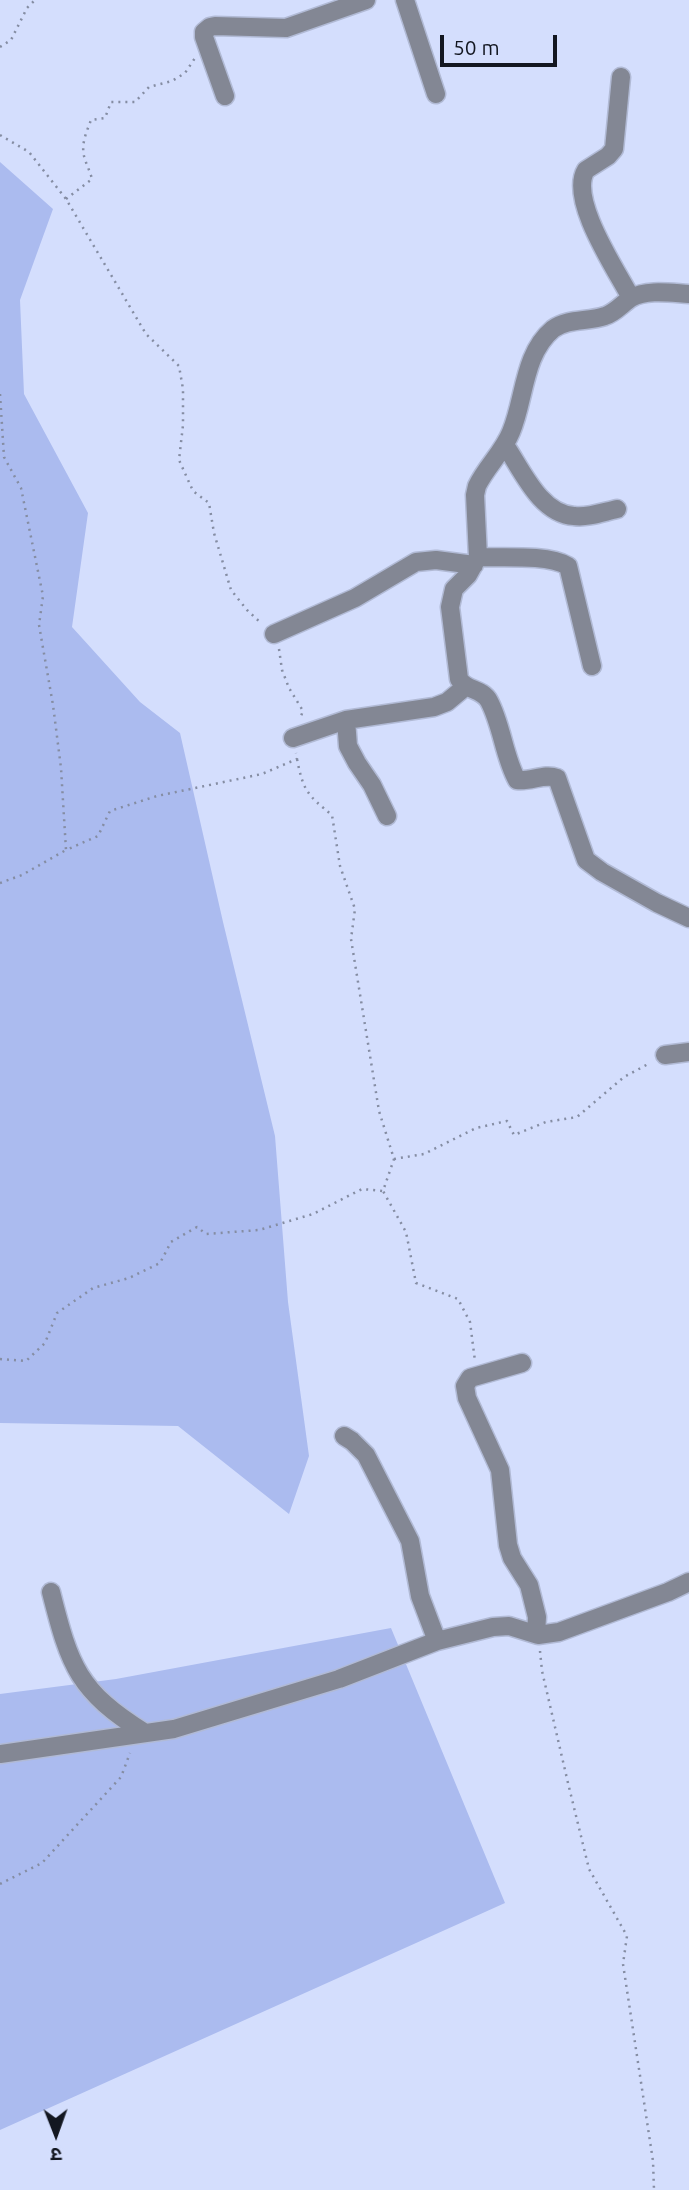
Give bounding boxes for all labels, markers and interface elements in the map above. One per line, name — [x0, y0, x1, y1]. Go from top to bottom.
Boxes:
scale bar — [444, 21, 561, 65]
text: 50 m — [453, 35, 500, 59]
north arrow — [21, 2099, 91, 2169]
text: उ — [51, 2144, 62, 2166]

